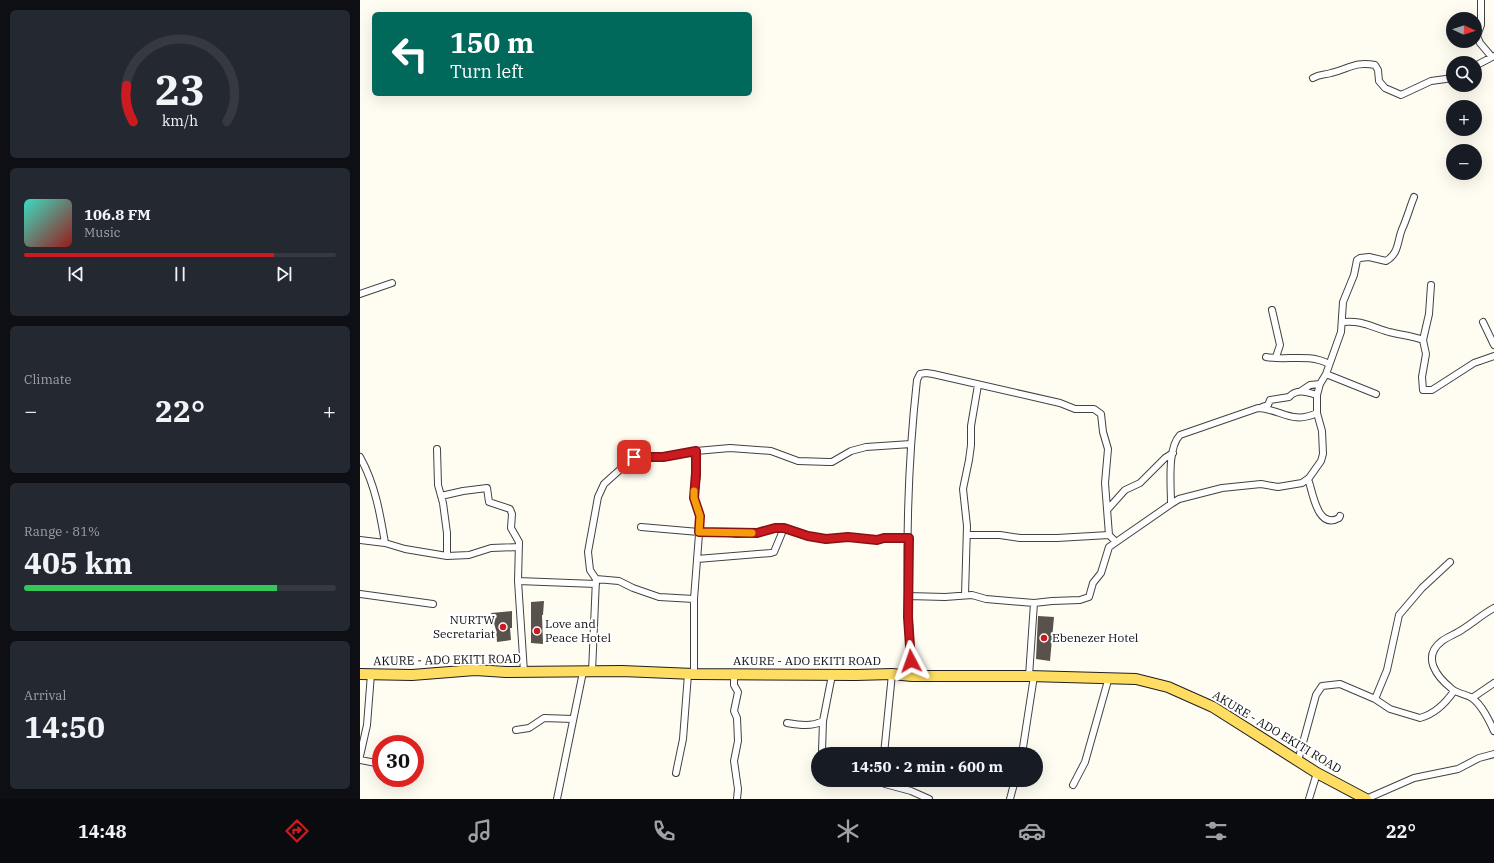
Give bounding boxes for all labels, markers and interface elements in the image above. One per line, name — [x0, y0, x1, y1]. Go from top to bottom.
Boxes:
north arrow — [1446, 12, 1482, 48]
map controls — [1446, 12, 1482, 180]
text: 150 m — [450, 24, 534, 61]
icon: left — [384, 28, 436, 80]
button: search — [1446, 56, 1482, 92]
text: Turn left — [450, 60, 524, 83]
text: 23 — [155, 62, 205, 116]
button: + — [1446, 100, 1482, 136]
text: km/h — [162, 110, 198, 129]
button: − — [1446, 144, 1482, 180]
text: 106.8 FM — [84, 205, 151, 224]
text: Music — [84, 224, 121, 241]
icon: previous — [65, 263, 87, 285]
icon: pause — [169, 263, 191, 285]
icon: next — [273, 263, 295, 285]
text: Climate — [24, 371, 71, 388]
text: 22° — [155, 391, 205, 430]
text: − — [24, 396, 37, 425]
text: + — [323, 396, 336, 425]
pin — [617, 440, 651, 474]
icon: arrive — [623, 446, 645, 468]
text: Range · 81% — [24, 523, 100, 540]
text: 405 km — [24, 543, 133, 582]
place label: NURTW Secretariat — [433, 612, 495, 641]
place label: Love and Peace Hotel — [545, 616, 612, 645]
marker: NURTW Secretariat — [498, 622, 508, 632]
marker: Love and Peace Hotel — [532, 626, 542, 636]
place label: Ebenezer Hotel — [1052, 630, 1139, 645]
marker: Ebenezer Hotel — [1039, 633, 1049, 643]
position arrow — [890, 640, 932, 682]
street label: AKURE - ADO EKITI ROAD — [373, 651, 521, 668]
street label: AKURE - ADO EKITI ROAD — [733, 653, 881, 668]
text: Arrival — [24, 687, 66, 704]
street label: AKURE - ADO EKITI ROAD — [1210, 687, 1344, 776]
text: 14:50 — [24, 707, 105, 746]
speed limit sign: 30 — [372, 735, 424, 787]
text: 14:50 · 2 min · 600 m — [851, 757, 1003, 776]
icon: directions — [283, 817, 311, 845]
icon: music — [466, 817, 494, 845]
icon: phone — [650, 817, 678, 845]
icon: climate — [834, 817, 862, 845]
icon: car — [1018, 817, 1046, 845]
icon: filters — [1202, 817, 1230, 845]
text: 14:48 — [78, 820, 127, 843]
text: 22° — [1386, 820, 1416, 843]

